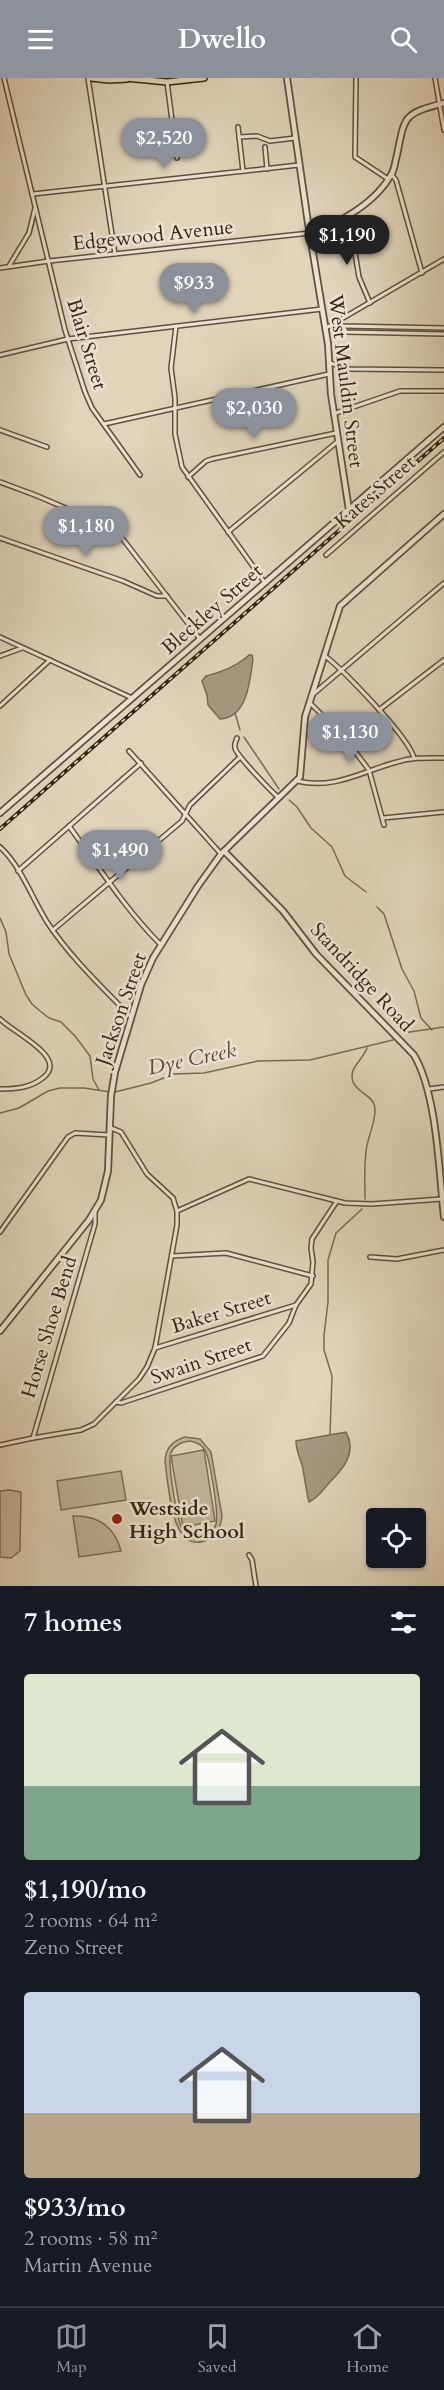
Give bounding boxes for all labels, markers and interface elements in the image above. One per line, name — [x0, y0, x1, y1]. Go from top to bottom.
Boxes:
text: Dwello — [178, 21, 266, 58]
icon: menu — [24, 23, 57, 56]
icon: search — [387, 23, 420, 56]
pin: $2,520 — [115, 118, 213, 169]
text: $2,520 — [135, 124, 193, 151]
street label: Edgewood Avenue — [71, 213, 235, 257]
pin: $1,190 — [298, 215, 396, 266]
text: $1,190 — [318, 221, 376, 248]
pin: $933 — [158, 263, 230, 314]
text: $933 — [174, 269, 214, 296]
street label: West Mauldin Street — [322, 292, 370, 470]
street label: Blair Street — [60, 295, 114, 393]
pin: $2,030 — [205, 388, 303, 439]
text: $2,030 — [225, 394, 283, 421]
street label: Kates Street — [329, 449, 422, 535]
pin: $1,180 — [37, 506, 135, 557]
text: $1,180 — [57, 512, 115, 539]
street label: Bleckley Street — [156, 557, 269, 660]
pin: $1,130 — [301, 712, 399, 763]
text: $1,130 — [321, 718, 379, 745]
pin: $1,490 — [71, 830, 169, 881]
text: $1,490 — [91, 836, 149, 863]
street label: Standridge Road — [304, 917, 420, 1038]
street label: Jackson Street — [88, 948, 153, 1072]
water label: Dye Creek — [145, 1035, 239, 1082]
street label: Horse Shoe Bend — [15, 1252, 83, 1401]
street label: Baker Street — [168, 1284, 275, 1340]
street label: Swain Street — [147, 1331, 256, 1391]
place label: Westside High School — [128, 1495, 245, 1545]
map controls — [366, 1508, 426, 1568]
button: locate — [366, 1508, 426, 1568]
marker: Westside High School — [110, 1512, 124, 1526]
text: 7 homes — [24, 1605, 122, 1640]
icon: filters — [387, 1606, 420, 1639]
icon: home — [168, 1713, 276, 1821]
text: $1,190/mo — [24, 1872, 147, 1907]
text: 2 rooms · 64 m² — [24, 1907, 157, 1934]
text: Zeno Street — [24, 1934, 123, 1961]
icon: home — [168, 2031, 276, 2139]
text: $933/mo — [24, 2190, 126, 2225]
text: 2 rooms · 58 m² — [24, 2225, 157, 2252]
text: Martin Avenue — [24, 2252, 152, 2279]
tab: Map — [55, 2320, 88, 2378]
tab: Saved — [198, 2320, 236, 2378]
tab: Home — [346, 2320, 389, 2378]

